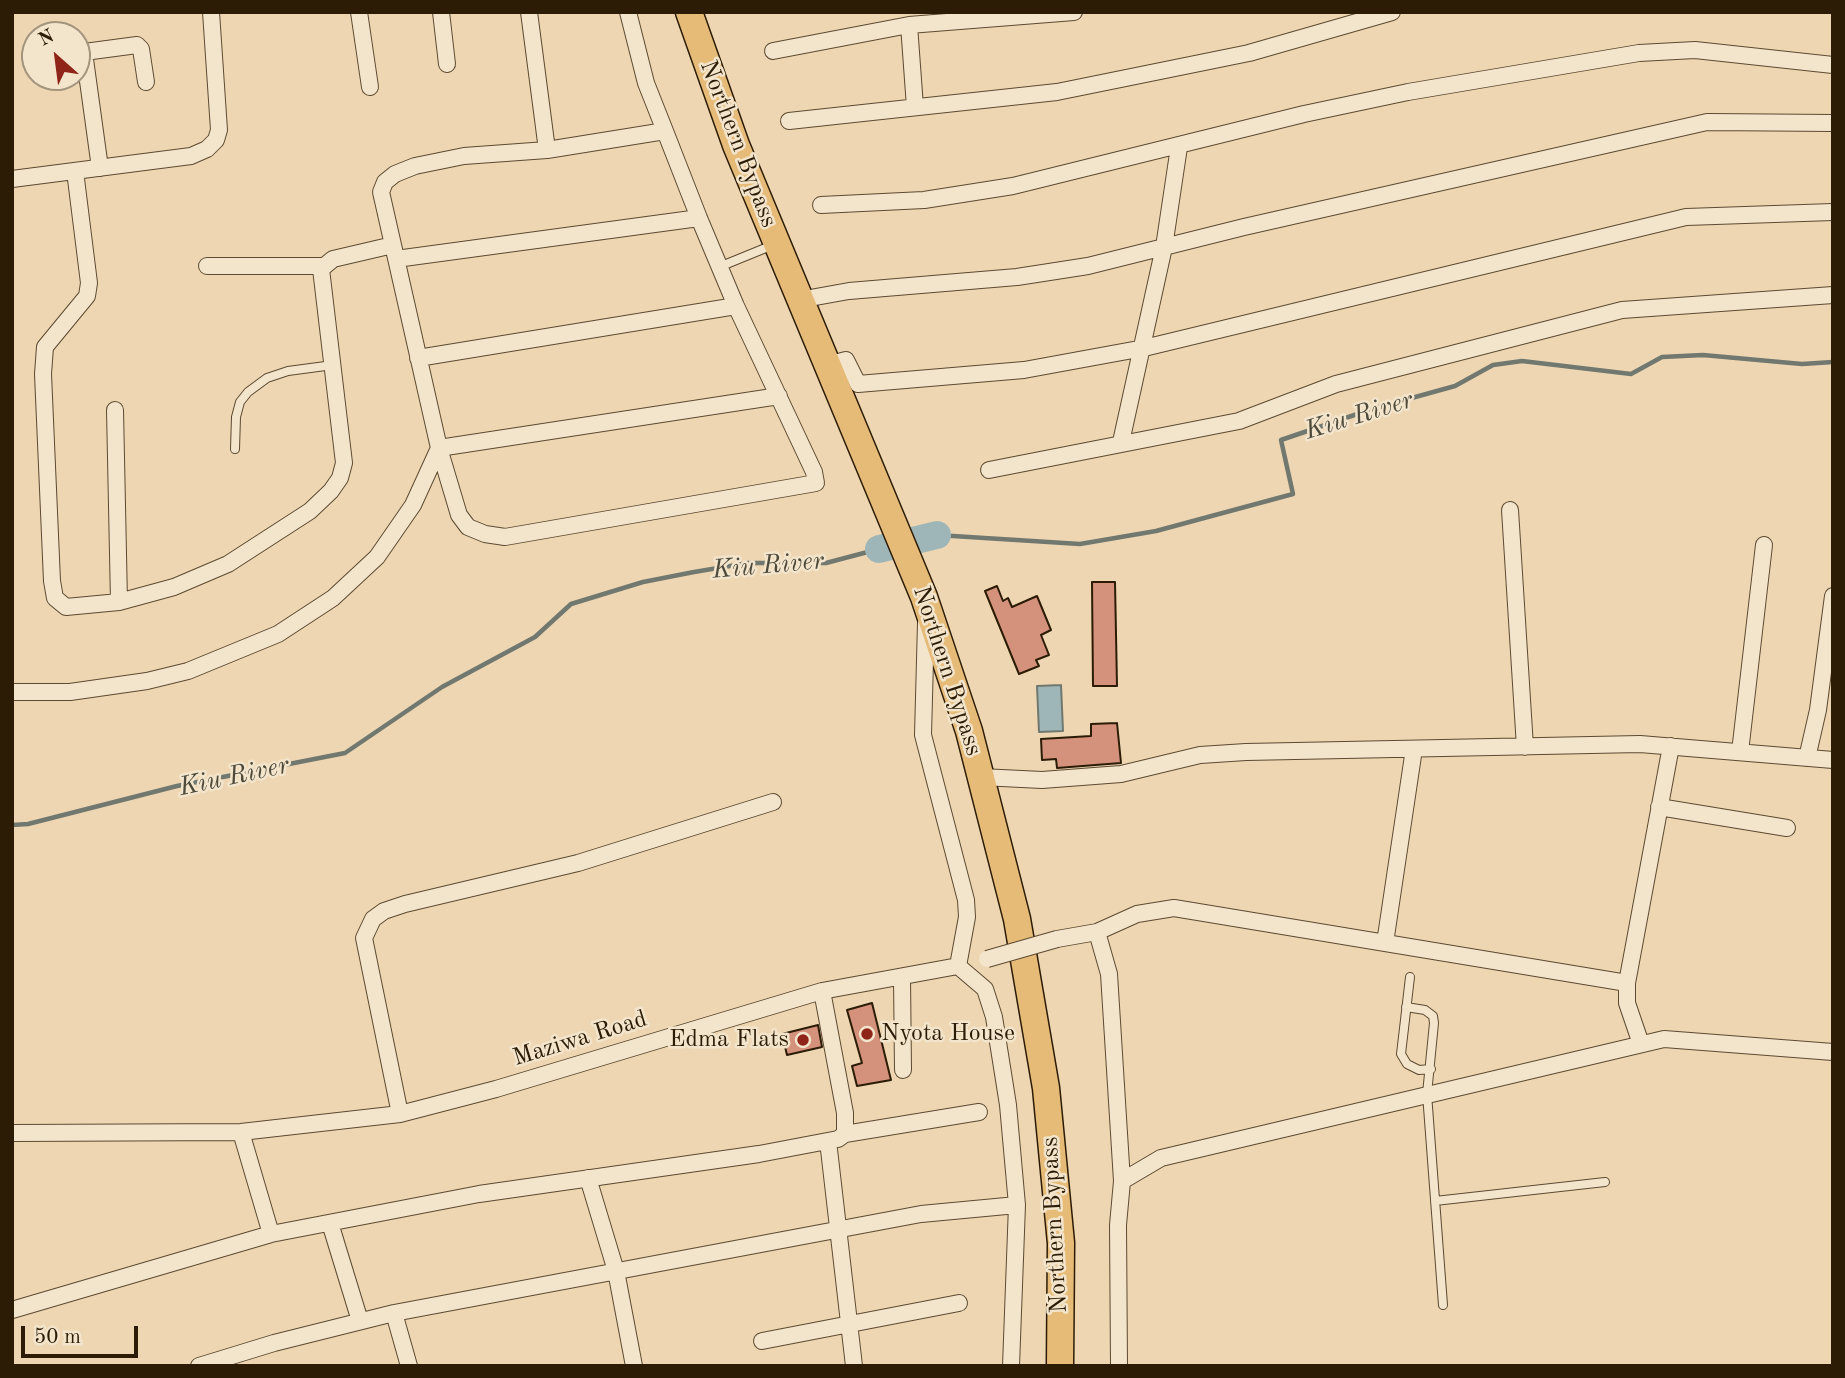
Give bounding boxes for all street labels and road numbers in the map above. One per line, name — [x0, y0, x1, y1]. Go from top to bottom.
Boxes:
street label: Northern Bypass — [693, 56, 783, 232]
street label: Northern Bypass — [906, 583, 988, 759]
street label: Maziwa Road — [509, 1005, 651, 1073]
street label: Northern Bypass — [1036, 1136, 1074, 1314]

